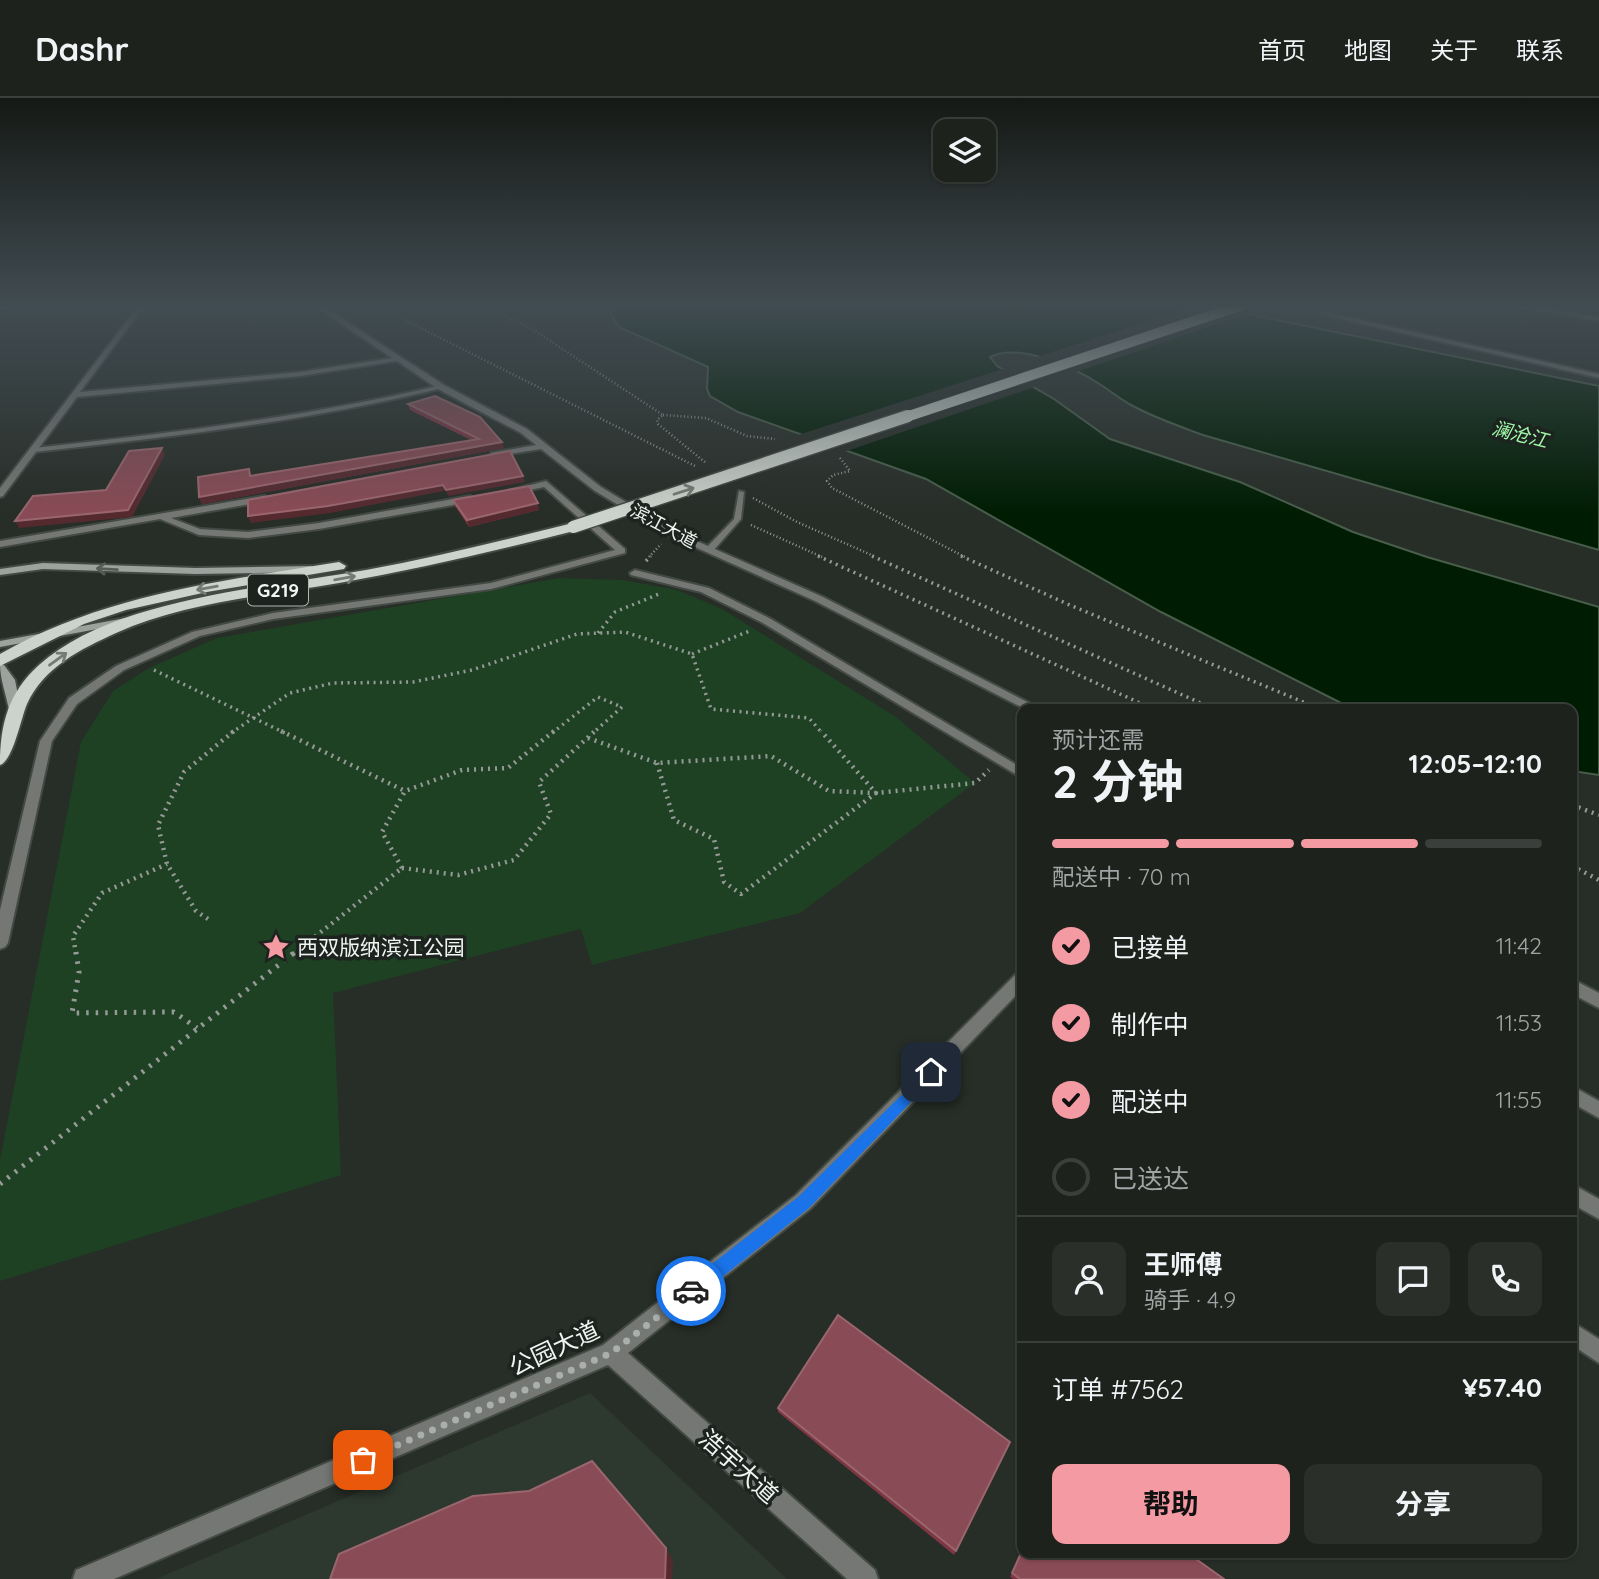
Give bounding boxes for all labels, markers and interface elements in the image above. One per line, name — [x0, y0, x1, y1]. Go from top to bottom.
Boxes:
text: Dashr — [35, 28, 129, 69]
text: 首页 — [1258, 35, 1306, 65]
text: 地图 — [1344, 35, 1392, 65]
text: 关于 — [1430, 35, 1478, 65]
text: 联系 — [1516, 35, 1564, 65]
map controls — [933, 119, 996, 182]
button: layers — [933, 119, 996, 182]
water label: 澜沧江 — [1489, 415, 1552, 453]
one-way arrow — [672, 483, 694, 496]
street label: 滨江大道 — [627, 499, 701, 553]
one-way arrow — [96, 562, 119, 575]
one-way arrow — [333, 571, 356, 584]
road number: G219 — [248, 575, 308, 606]
one-way arrow — [196, 582, 219, 595]
one-way arrow — [48, 652, 67, 666]
text: 预计还需 — [1052, 725, 1144, 754]
text: 12:05–12:10 — [1409, 747, 1542, 780]
text: 2 分钟 — [1052, 752, 1183, 810]
text: 配送中 · 70 m — [1052, 862, 1191, 891]
icon: check — [1052, 927, 1090, 965]
text: 已接单 — [1111, 931, 1189, 964]
text: 11:42 — [1496, 931, 1542, 960]
place icon: 西双版纳滨江公园 — [261, 932, 291, 962]
place label: 西双版纳滨江公园 — [297, 934, 465, 960]
icon: check — [1052, 1004, 1090, 1042]
text: 制作中 — [1111, 1008, 1189, 1041]
text: 11:53 — [1496, 1008, 1542, 1037]
pin — [901, 1042, 961, 1102]
icon: home — [912, 1053, 950, 1091]
icon: check — [1052, 1081, 1090, 1119]
text: 配送中 — [1111, 1085, 1189, 1118]
text: 11:55 — [1496, 1085, 1542, 1114]
text: 已送达 — [1111, 1162, 1189, 1195]
button: person — [1052, 1242, 1126, 1316]
button: chat — [1376, 1242, 1450, 1316]
button: phone — [1468, 1242, 1542, 1316]
text: 王师傅 — [1144, 1248, 1222, 1281]
courier — [656, 1256, 726, 1326]
icon: car — [672, 1272, 710, 1310]
text: 骑手 · 4.9 — [1144, 1285, 1236, 1314]
street label: 公园大道 — [504, 1314, 604, 1382]
text: ¥57.40 — [1462, 1371, 1542, 1404]
text: 订单 #7562 — [1052, 1373, 1184, 1406]
street label: 浩宇大道 — [693, 1423, 785, 1509]
pin — [333, 1430, 393, 1490]
icon: bag — [344, 1441, 382, 1479]
button: 帮助 — [1052, 1464, 1290, 1544]
button: 分享 — [1304, 1464, 1542, 1544]

